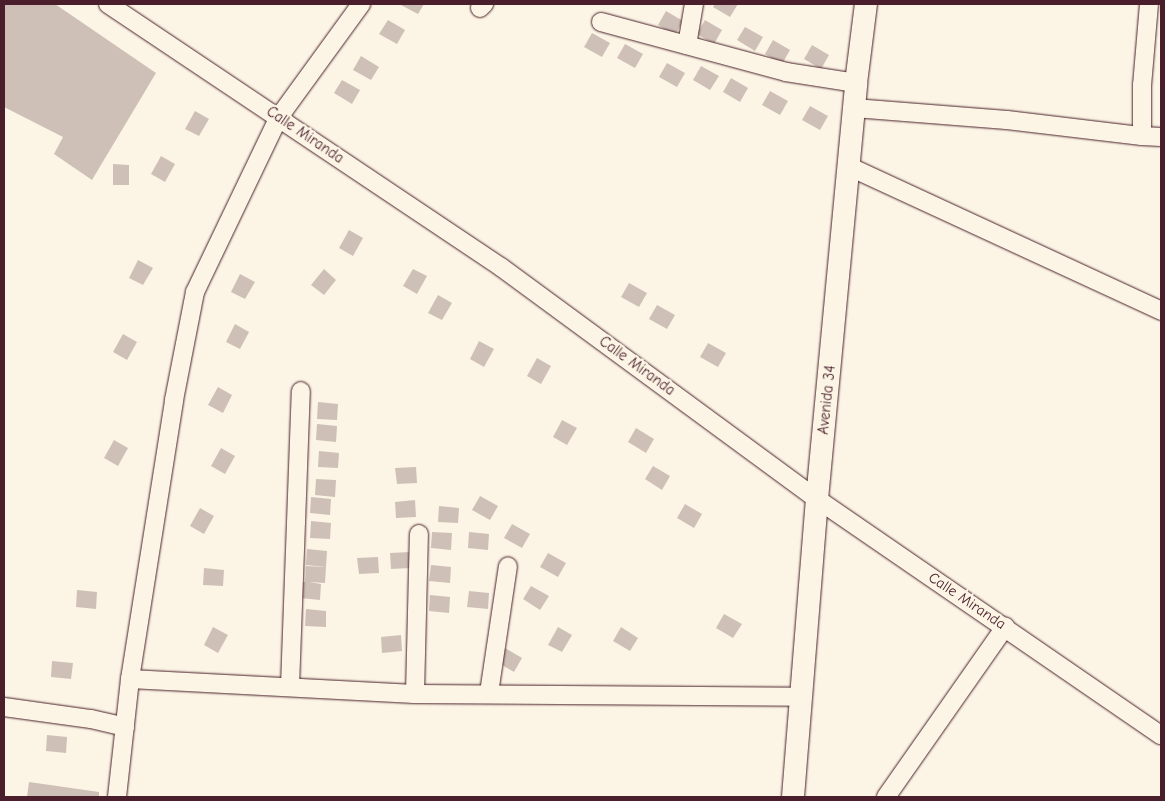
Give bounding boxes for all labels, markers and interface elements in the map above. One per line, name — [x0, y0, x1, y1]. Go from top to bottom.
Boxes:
street label: Calle Miranda — [263, 103, 347, 167]
street label: Calle Miranda — [596, 332, 678, 400]
street label: Avenida 34 — [814, 365, 840, 435]
street label: Calle Miranda — [925, 569, 1009, 633]

